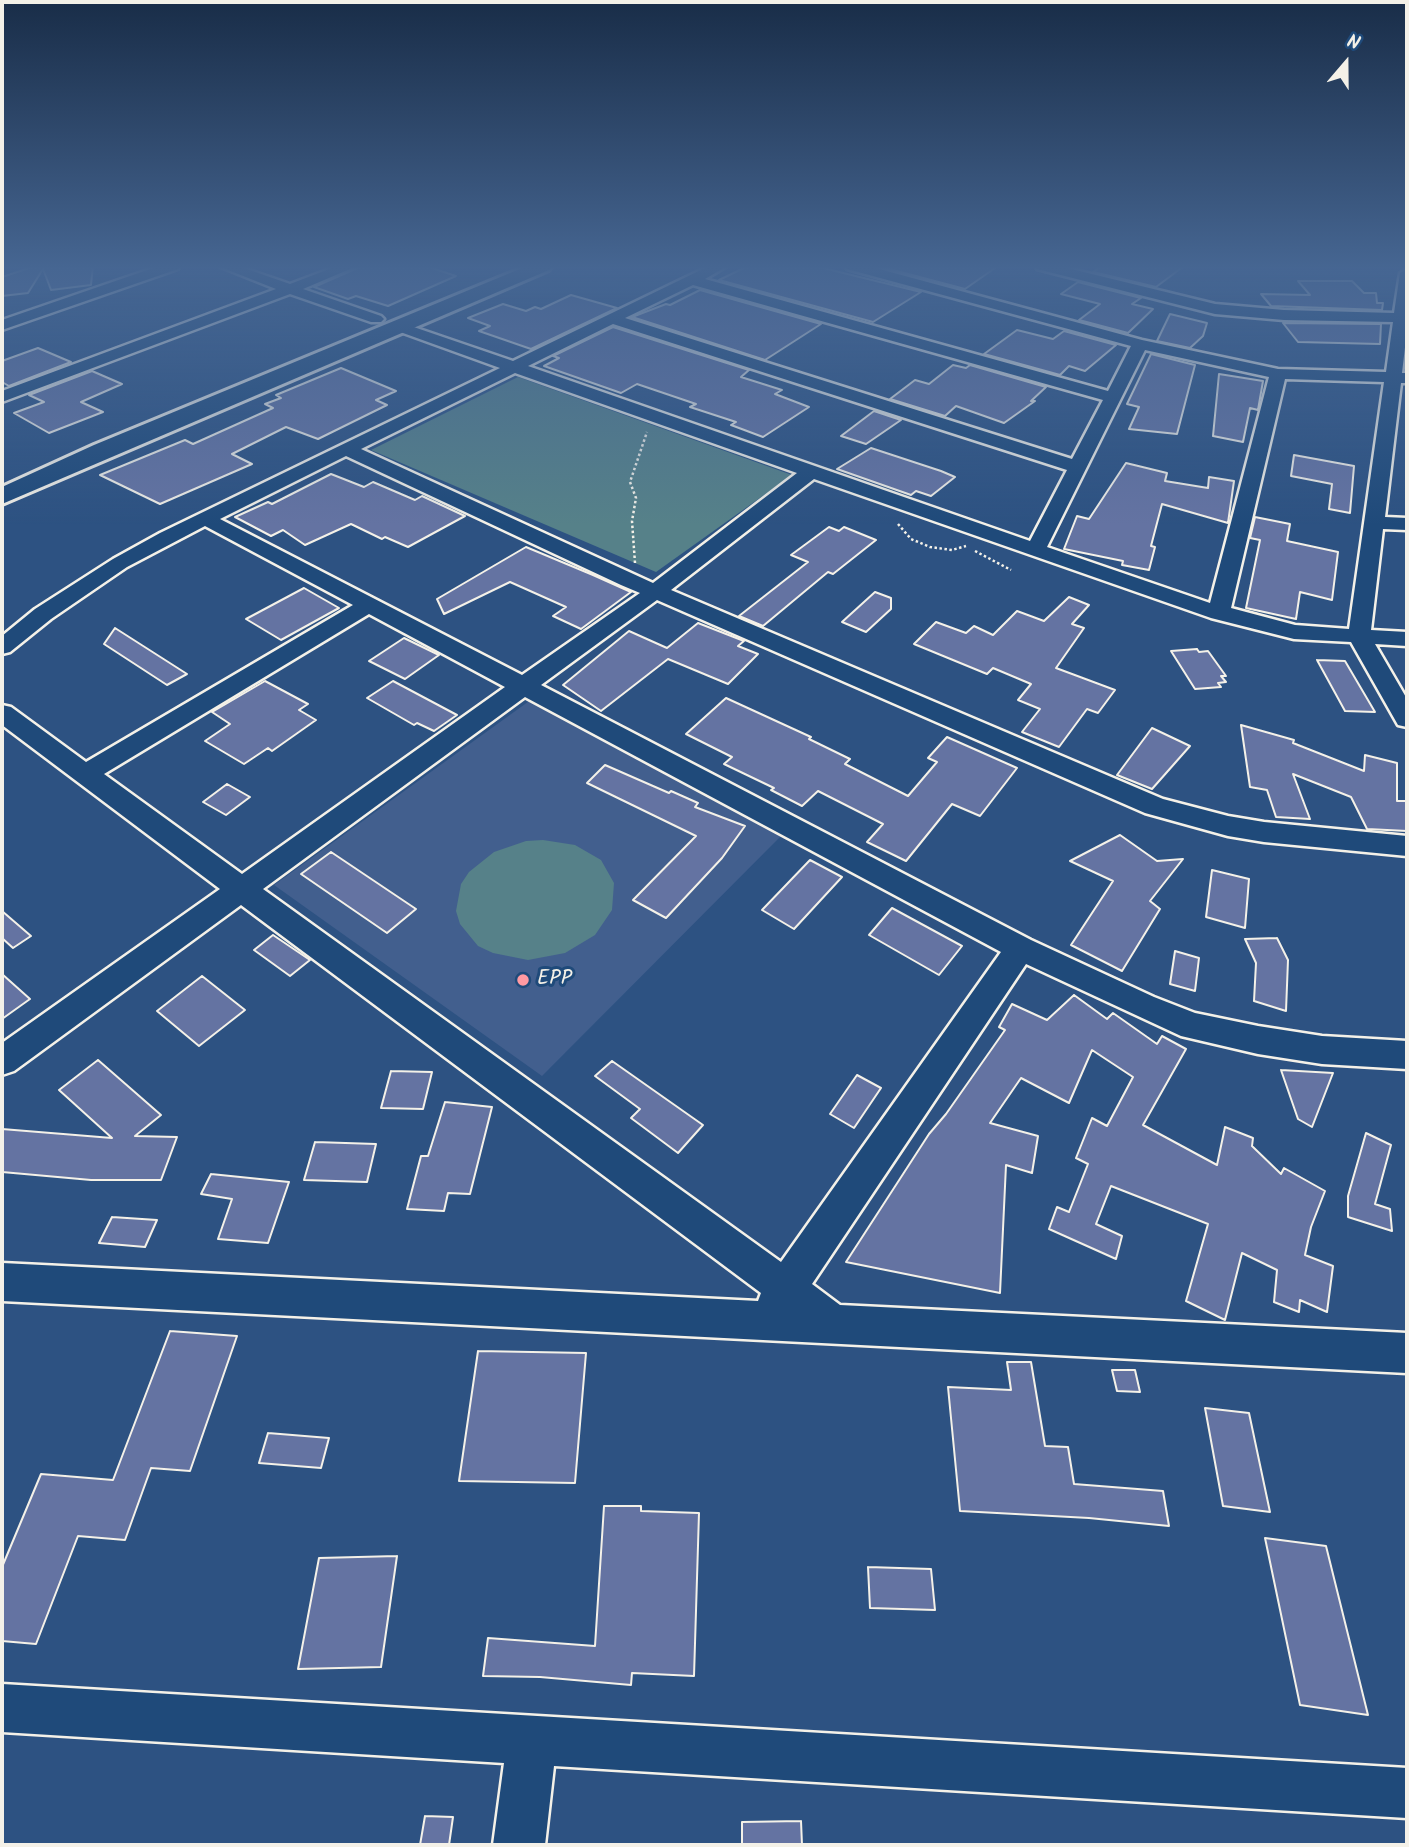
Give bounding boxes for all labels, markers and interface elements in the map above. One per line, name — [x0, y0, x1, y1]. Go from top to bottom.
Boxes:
text: N — [1342, 27, 1364, 59]
north arrow — [1311, 28, 1381, 98]
place label: EPP — [537, 967, 572, 993]
marker: EPP — [515, 972, 531, 988]

